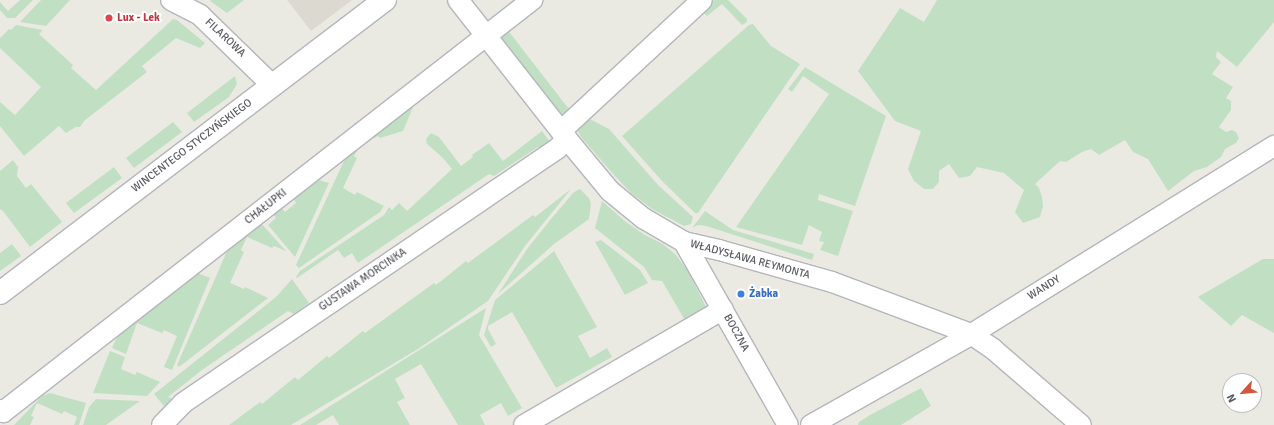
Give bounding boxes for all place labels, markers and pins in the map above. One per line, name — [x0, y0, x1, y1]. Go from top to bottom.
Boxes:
place label: Lux - Lek — [117, 11, 160, 25]
marker: Lux - Lek — [104, 13, 114, 23]
place label: Żabka — [749, 287, 778, 301]
marker: Żabka — [736, 289, 746, 299]

